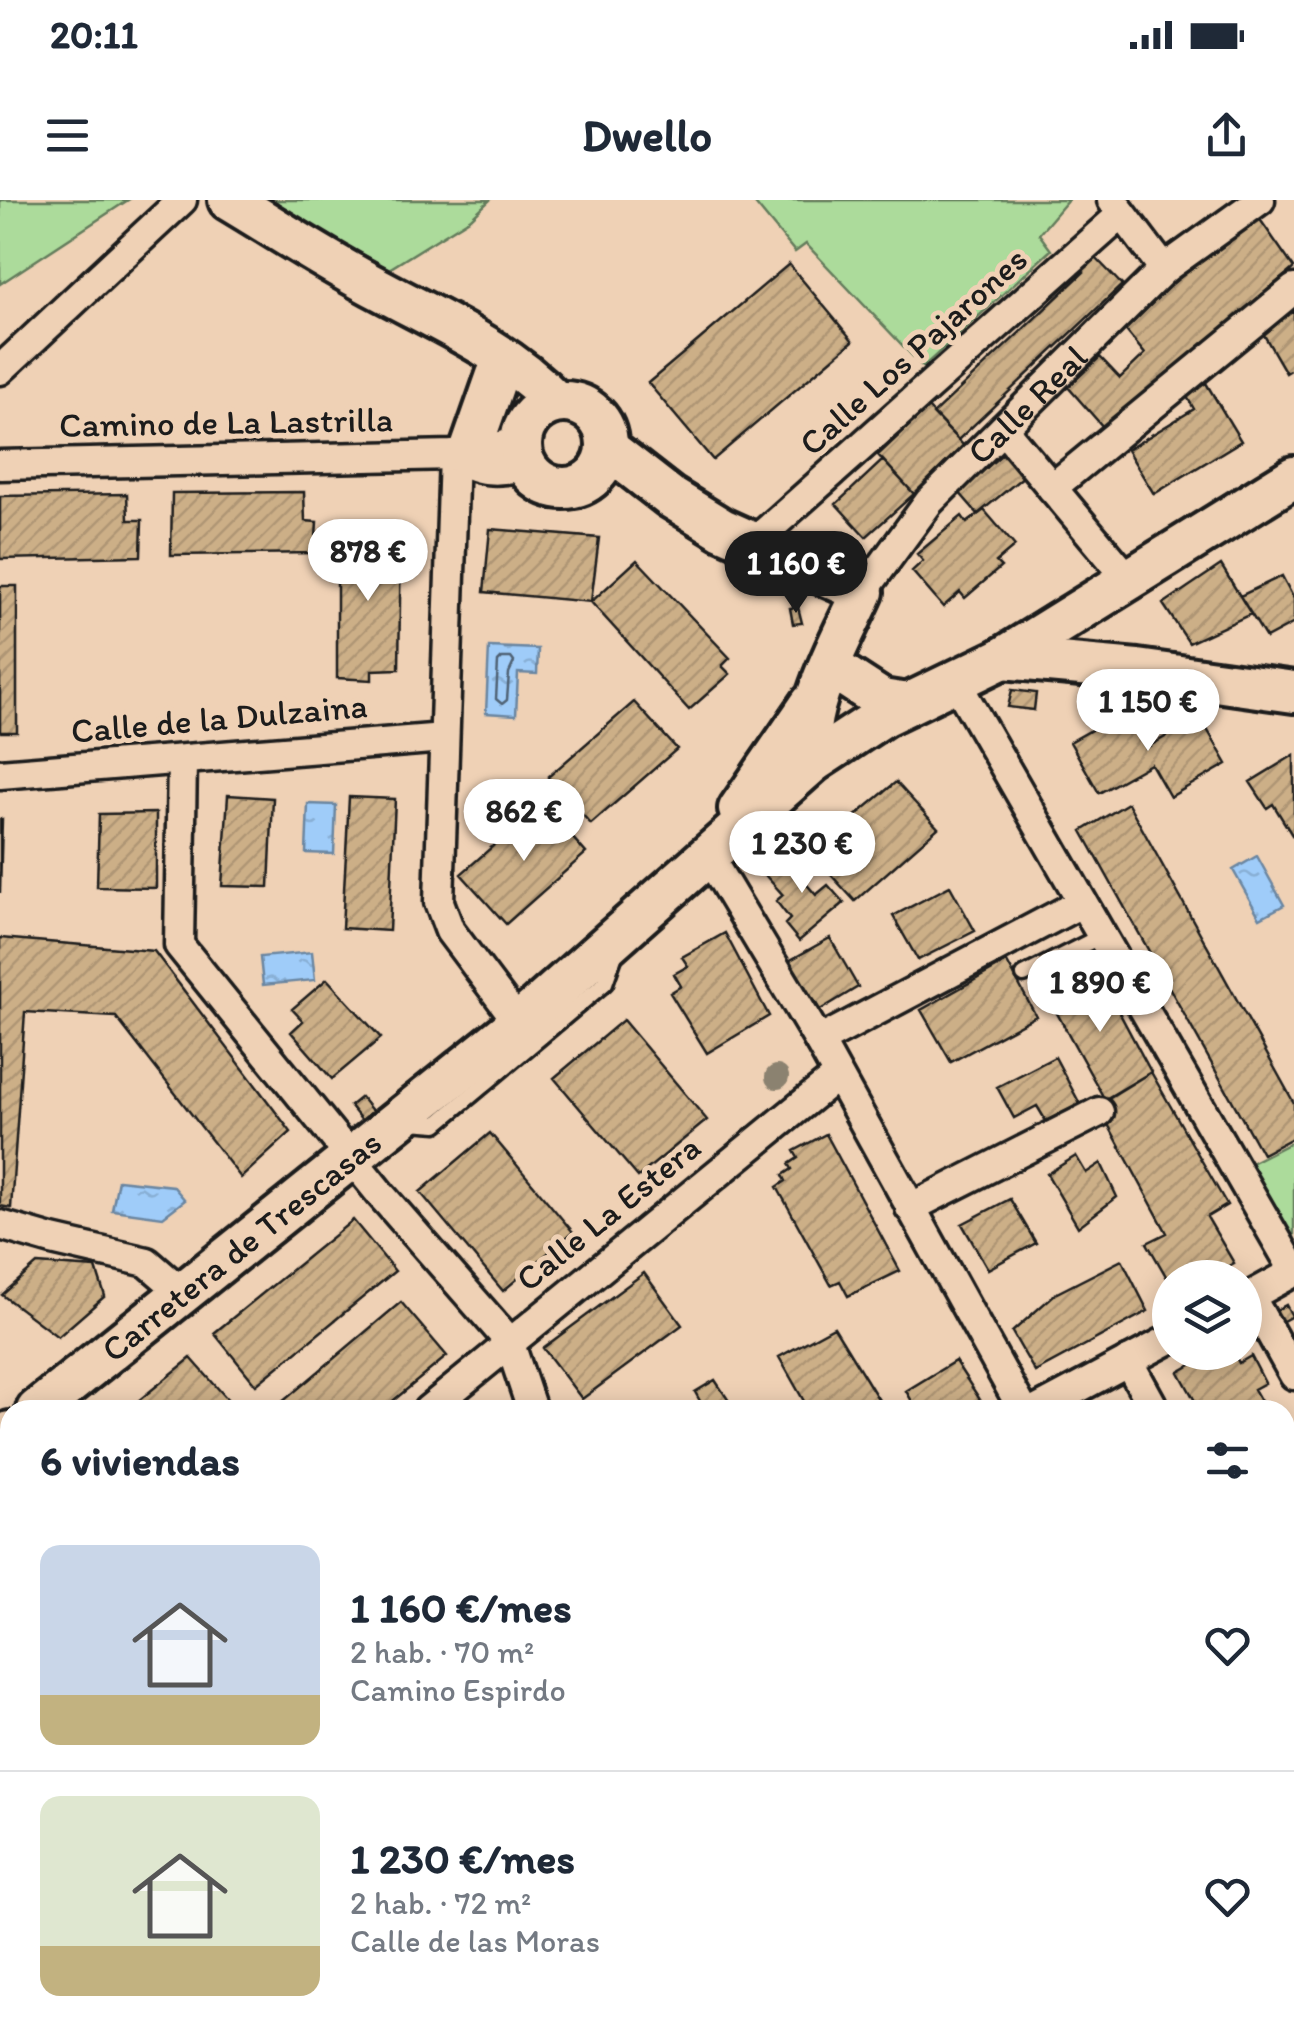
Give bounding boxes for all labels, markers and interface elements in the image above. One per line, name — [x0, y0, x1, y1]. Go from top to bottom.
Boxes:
text: 20:11 — [50, 12, 138, 58]
icon: menu — [40, 108, 95, 163]
text: Dwello — [582, 108, 712, 162]
icon: share — [1199, 108, 1254, 163]
street label: Calle Los Pajarones — [791, 238, 1035, 464]
street label: Calle Real — [959, 336, 1096, 473]
street label: Camino de La Lastrilla — [59, 398, 393, 446]
pin: 878 € — [298, 519, 438, 604]
pin: 1 160 € — [704, 531, 888, 616]
text: 878 € — [330, 532, 406, 570]
text: 1 160 € — [746, 544, 846, 582]
pin: 1 150 € — [1056, 669, 1240, 754]
text: 1 150 € — [1099, 682, 1197, 720]
street label: Calle de la Dulzaina — [69, 684, 369, 752]
pin: 862 € — [454, 779, 594, 864]
text: 862 € — [486, 792, 562, 830]
pin: 1 230 € — [710, 811, 894, 896]
text: 1 230 € — [751, 824, 853, 862]
pin: 1 890 € — [1008, 950, 1192, 1035]
text: 1 890 € — [1049, 963, 1151, 1001]
street label: Carretera de Trescasas — [93, 1121, 390, 1371]
street label: Calle La Estera — [508, 1126, 708, 1300]
map controls — [1152, 1260, 1262, 1370]
button: layers — [1152, 1260, 1262, 1370]
icon: filters — [1200, 1433, 1255, 1488]
text: 6 viviendas — [40, 1435, 240, 1486]
text: 1 160 €/mes — [350, 1582, 572, 1633]
icon: home — [120, 1585, 240, 1705]
icon: heart — [1200, 1618, 1255, 1673]
text: 2 hab. · 70 m² — [350, 1633, 534, 1671]
text: Camino Espirdo — [350, 1671, 566, 1709]
text: 1 230 €/mes — [350, 1833, 575, 1884]
icon: home — [120, 1836, 240, 1956]
icon: heart — [1200, 1869, 1255, 1924]
text: 2 hab. · 72 m² — [350, 1884, 531, 1922]
text: Calle de las Moras — [350, 1922, 600, 1960]

